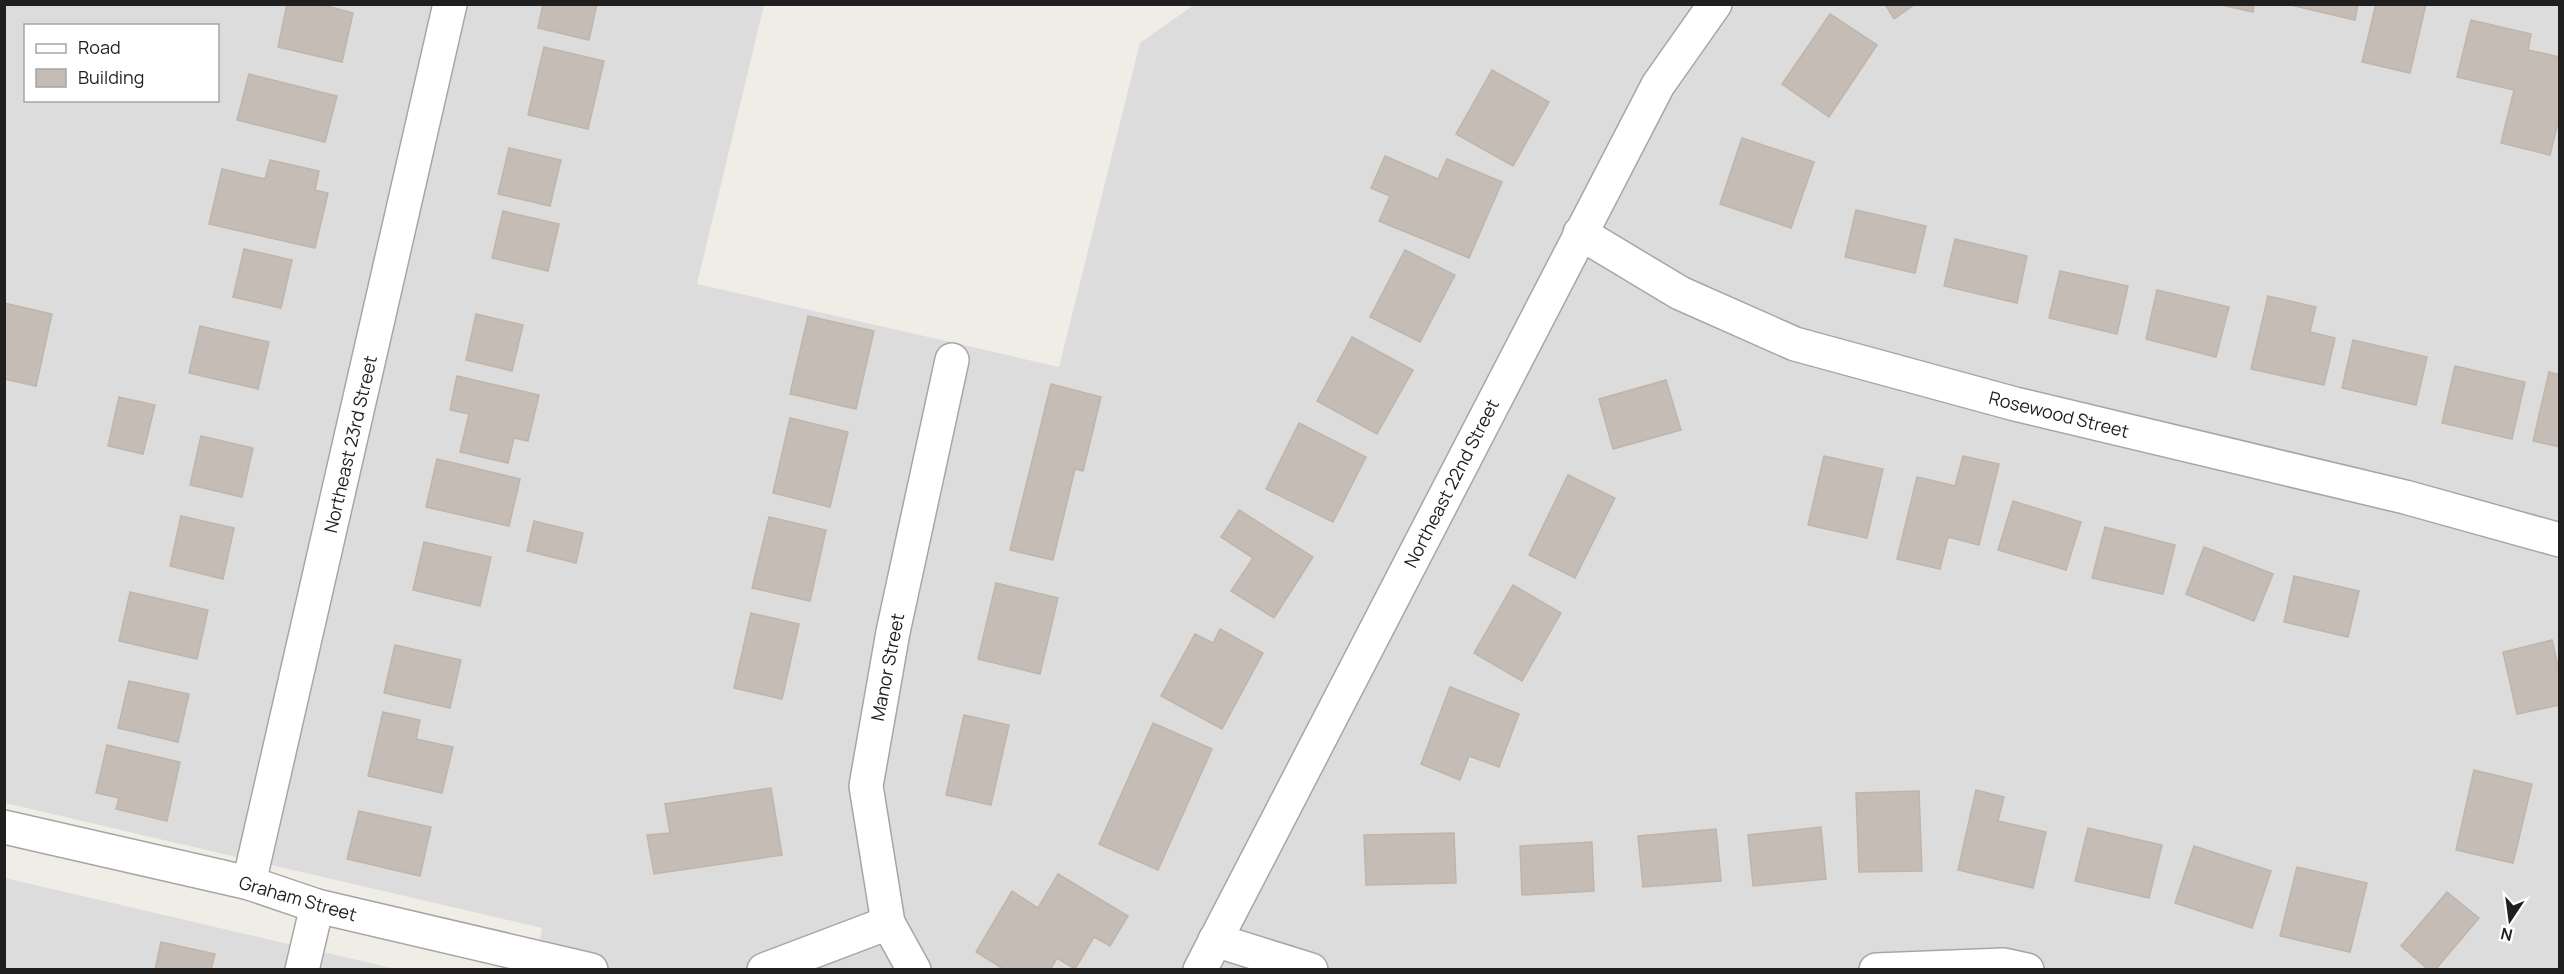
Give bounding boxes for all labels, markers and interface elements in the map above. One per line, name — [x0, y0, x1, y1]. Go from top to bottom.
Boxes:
legend — [24, 24, 219, 102]
text: Road — [78, 35, 121, 59]
text: Building — [78, 65, 144, 89]
street label: Northeast 23rd Street — [318, 353, 382, 535]
street label: Rosewood Street — [1987, 385, 2131, 443]
street label: Northeast 22nd Street — [1398, 395, 1504, 571]
street label: Manor Street — [865, 611, 909, 723]
street label: Graham Street — [236, 870, 360, 926]
north arrow — [2480, 890, 2540, 950]
text: N — [2499, 923, 2515, 947]

